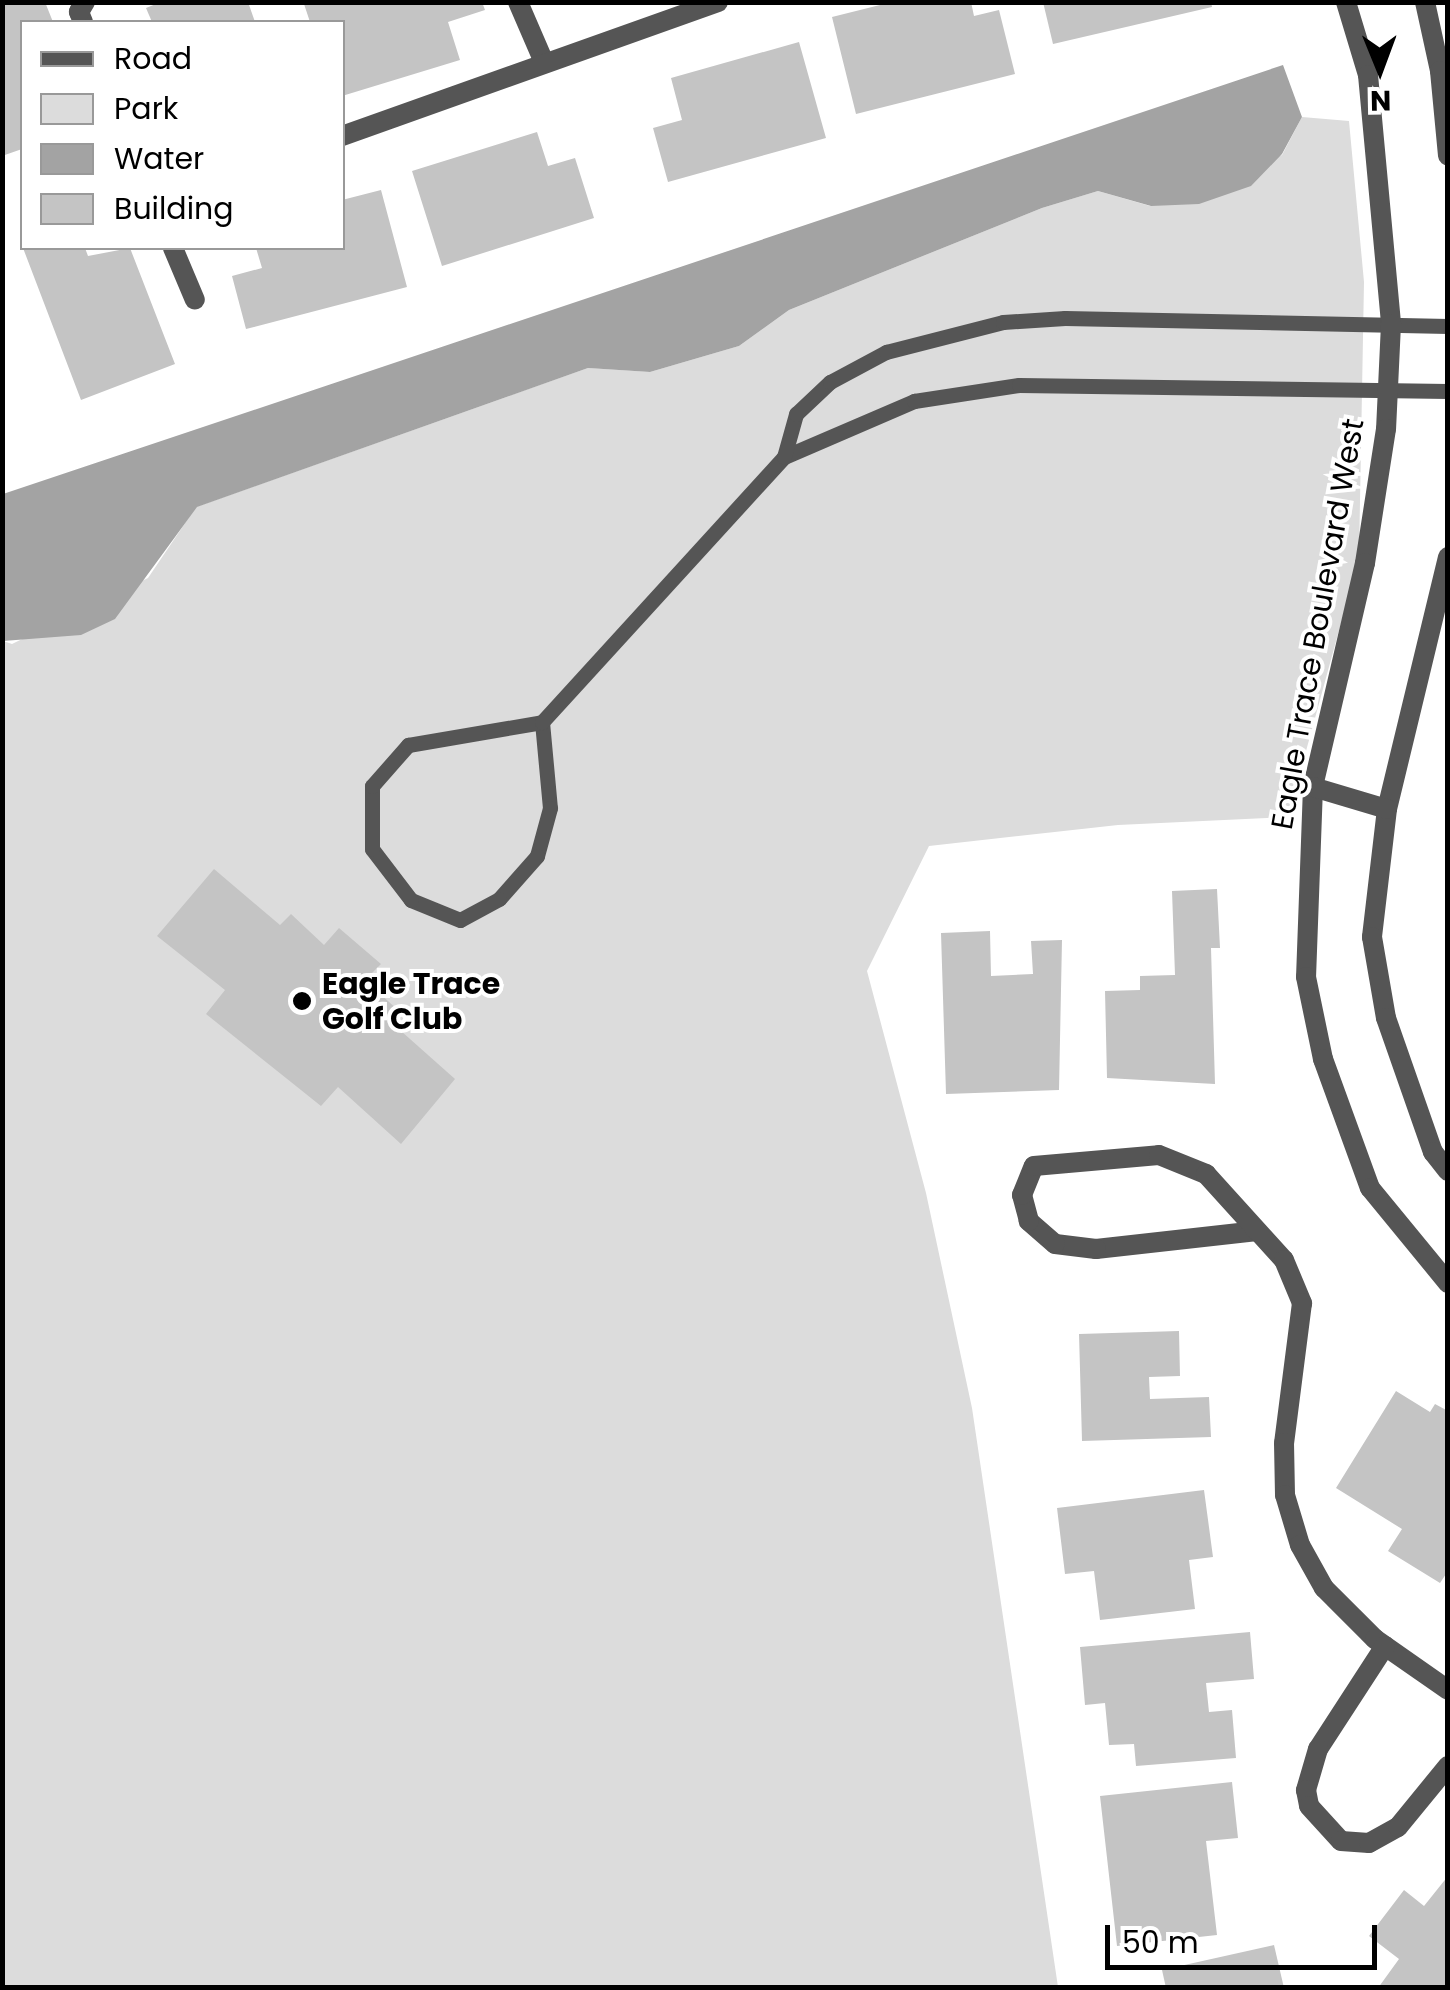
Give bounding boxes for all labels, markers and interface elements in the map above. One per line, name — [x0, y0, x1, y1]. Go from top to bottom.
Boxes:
legend — [20, 20, 345, 250]
north arrow — [1330, 20, 1430, 120]
text: Road — [114, 37, 192, 80]
text: N — [1370, 81, 1391, 120]
text: Park — [114, 87, 178, 130]
text: Water — [114, 137, 204, 180]
text: Building — [114, 187, 234, 230]
street label: Eagle Trace Boulevard West — [1264, 416, 1372, 832]
place label: Eagle Trace Golf Club — [322, 966, 500, 1036]
marker: Eagle Trace Golf Club — [291, 990, 313, 1012]
scale bar — [1110, 1905, 1382, 1967]
text: 50 m — [1122, 1921, 1199, 1964]

